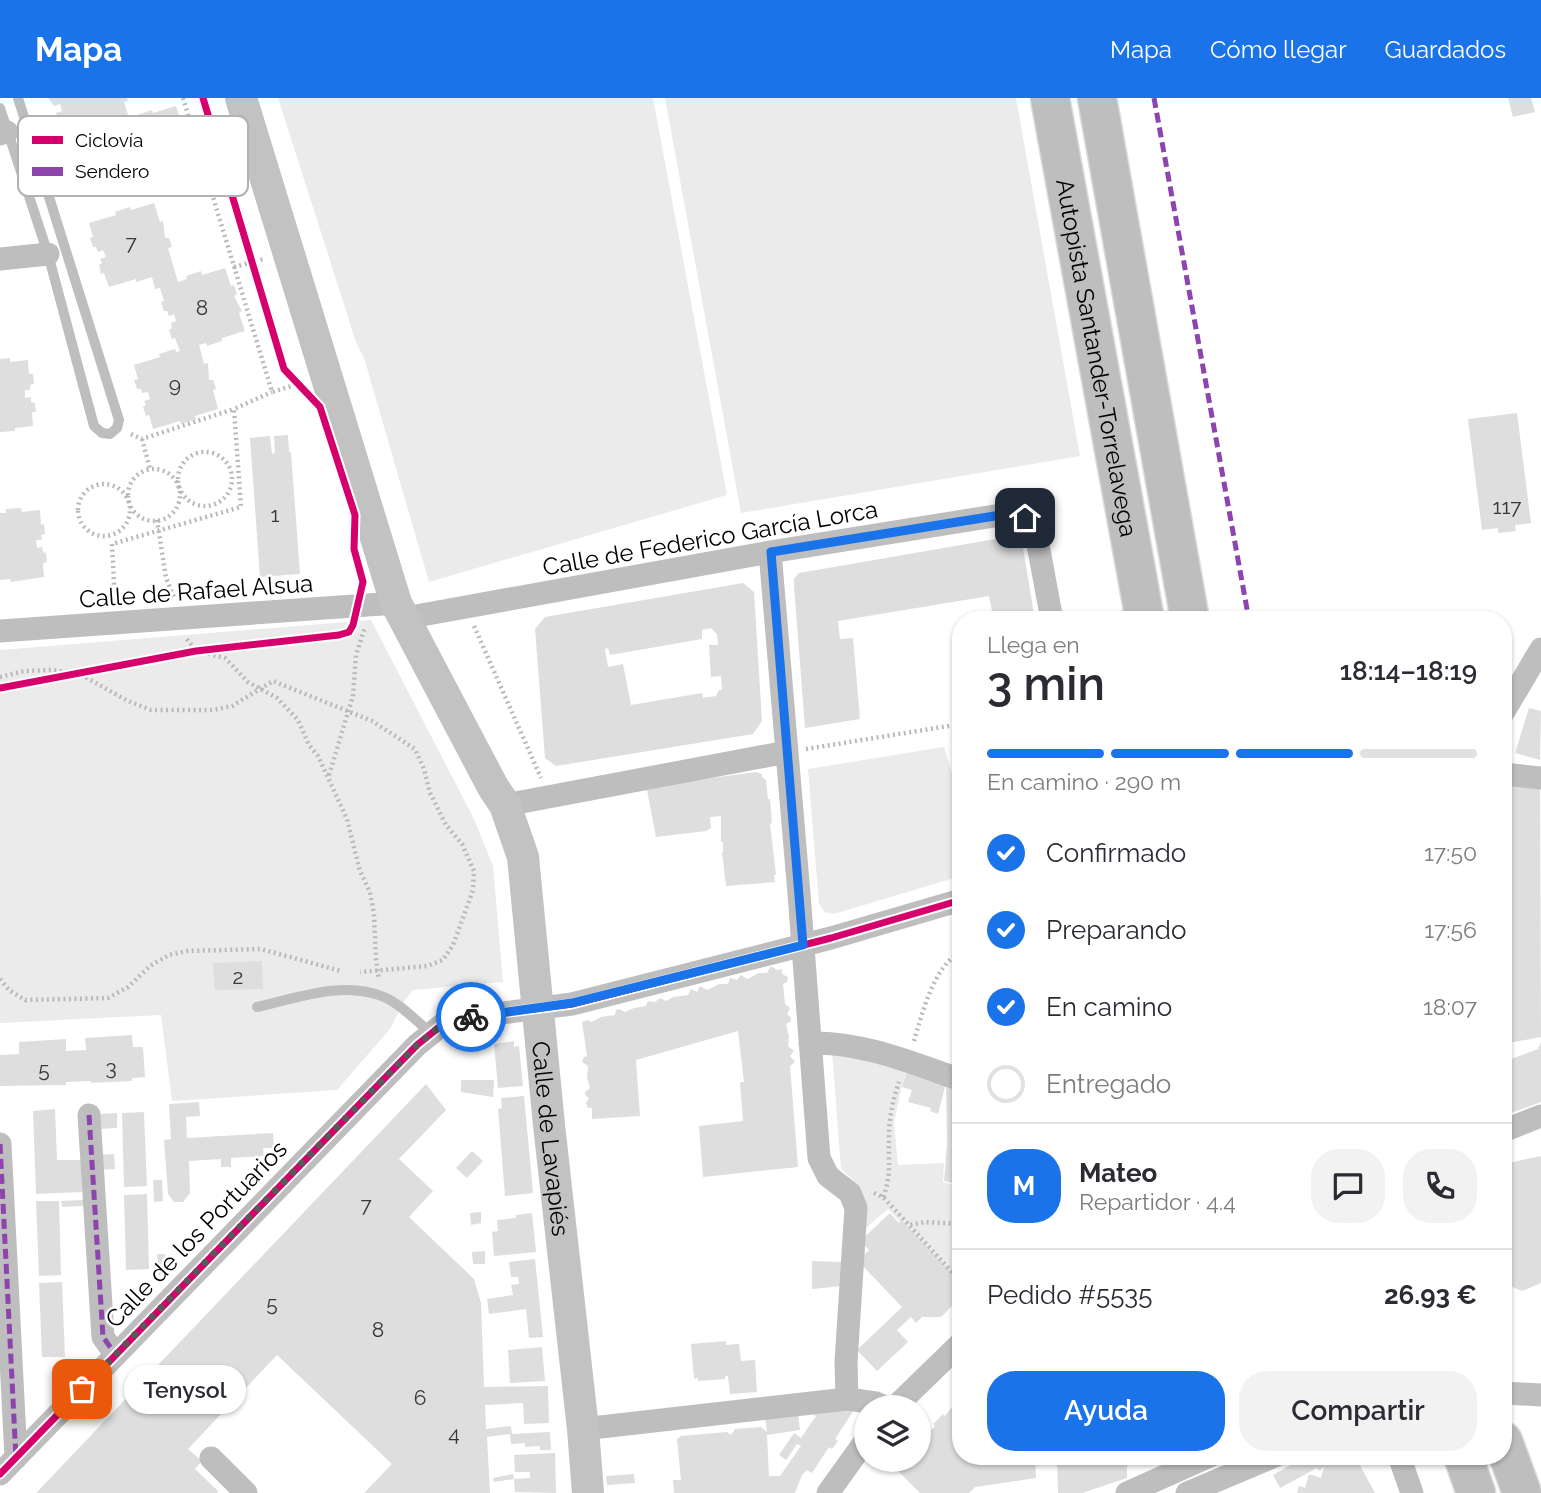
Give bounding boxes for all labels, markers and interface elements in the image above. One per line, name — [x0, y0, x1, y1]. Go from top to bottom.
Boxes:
text: Mapa — [35, 30, 122, 69]
text: Mapa — [1110, 35, 1172, 64]
text: Cómo llegar — [1210, 35, 1347, 64]
text: Guardados — [1385, 35, 1506, 64]
legend — [18, 116, 248, 196]
text: Ciclovía — [75, 129, 143, 151]
text: Sendero — [75, 160, 149, 182]
street label: Autopista Santander-Torrelavega — [1050, 176, 1144, 539]
house number: 7 — [125, 230, 137, 255]
house number: 8 — [196, 295, 208, 320]
house number: 9 — [169, 372, 181, 397]
pin — [995, 488, 1055, 548]
street label: Calle de Federico García Lorca — [540, 494, 880, 582]
house number: 117 — [1492, 494, 1522, 519]
icon: home — [1006, 499, 1044, 537]
house number: 1 — [271, 502, 280, 527]
street label: Calle de Rafael Alsua — [78, 568, 314, 614]
text: Llega en — [987, 631, 1080, 658]
text: 18:14–18:19 — [1340, 656, 1477, 686]
text: 3 min — [987, 657, 1105, 711]
text: En camino · 290 m — [987, 768, 1181, 795]
icon: check — [987, 834, 1025, 872]
text: Confirmado — [1046, 838, 1186, 868]
text: 17:50 — [1424, 839, 1477, 866]
icon: check — [987, 911, 1025, 949]
text: Preparando — [1046, 915, 1186, 945]
text: 17:56 — [1424, 916, 1477, 943]
house number: 2 — [233, 964, 243, 989]
courier — [436, 982, 506, 1052]
icon: check — [987, 988, 1025, 1026]
text: En camino — [1046, 992, 1172, 1022]
text: 18:07 — [1423, 993, 1477, 1020]
icon: bike — [452, 998, 490, 1036]
street label: Calle de Lavapiés — [526, 1040, 576, 1238]
house number: 3 — [105, 1055, 117, 1080]
house number: 5 — [38, 1057, 50, 1082]
text: Entregado — [1046, 1069, 1171, 1099]
street label: Calle de los Portuarios — [99, 1134, 293, 1334]
button: chat — [1311, 1149, 1385, 1223]
button: phone — [1403, 1149, 1477, 1223]
text: Mateo — [1079, 1158, 1157, 1188]
text: M — [1013, 1171, 1035, 1201]
text: Repartidor · 4.4 — [1079, 1188, 1236, 1215]
house number: 7 — [360, 1192, 372, 1217]
text: Pedido #5535 — [987, 1280, 1152, 1310]
text: 26.93 € — [1384, 1280, 1477, 1310]
house number: 5 — [266, 1291, 278, 1316]
house number: 8 — [372, 1317, 384, 1342]
pin — [52, 1359, 112, 1419]
callout: Tenysol — [124, 1364, 246, 1414]
icon: bag — [63, 1370, 101, 1408]
button: Ayuda — [987, 1371, 1225, 1451]
button: Compartir — [1239, 1371, 1477, 1451]
text: Tenysol — [143, 1376, 227, 1403]
house number: 6 — [414, 1385, 426, 1410]
map controls — [854, 1395, 931, 1472]
button: layers — [854, 1395, 931, 1472]
house number: 4 — [448, 1421, 460, 1446]

